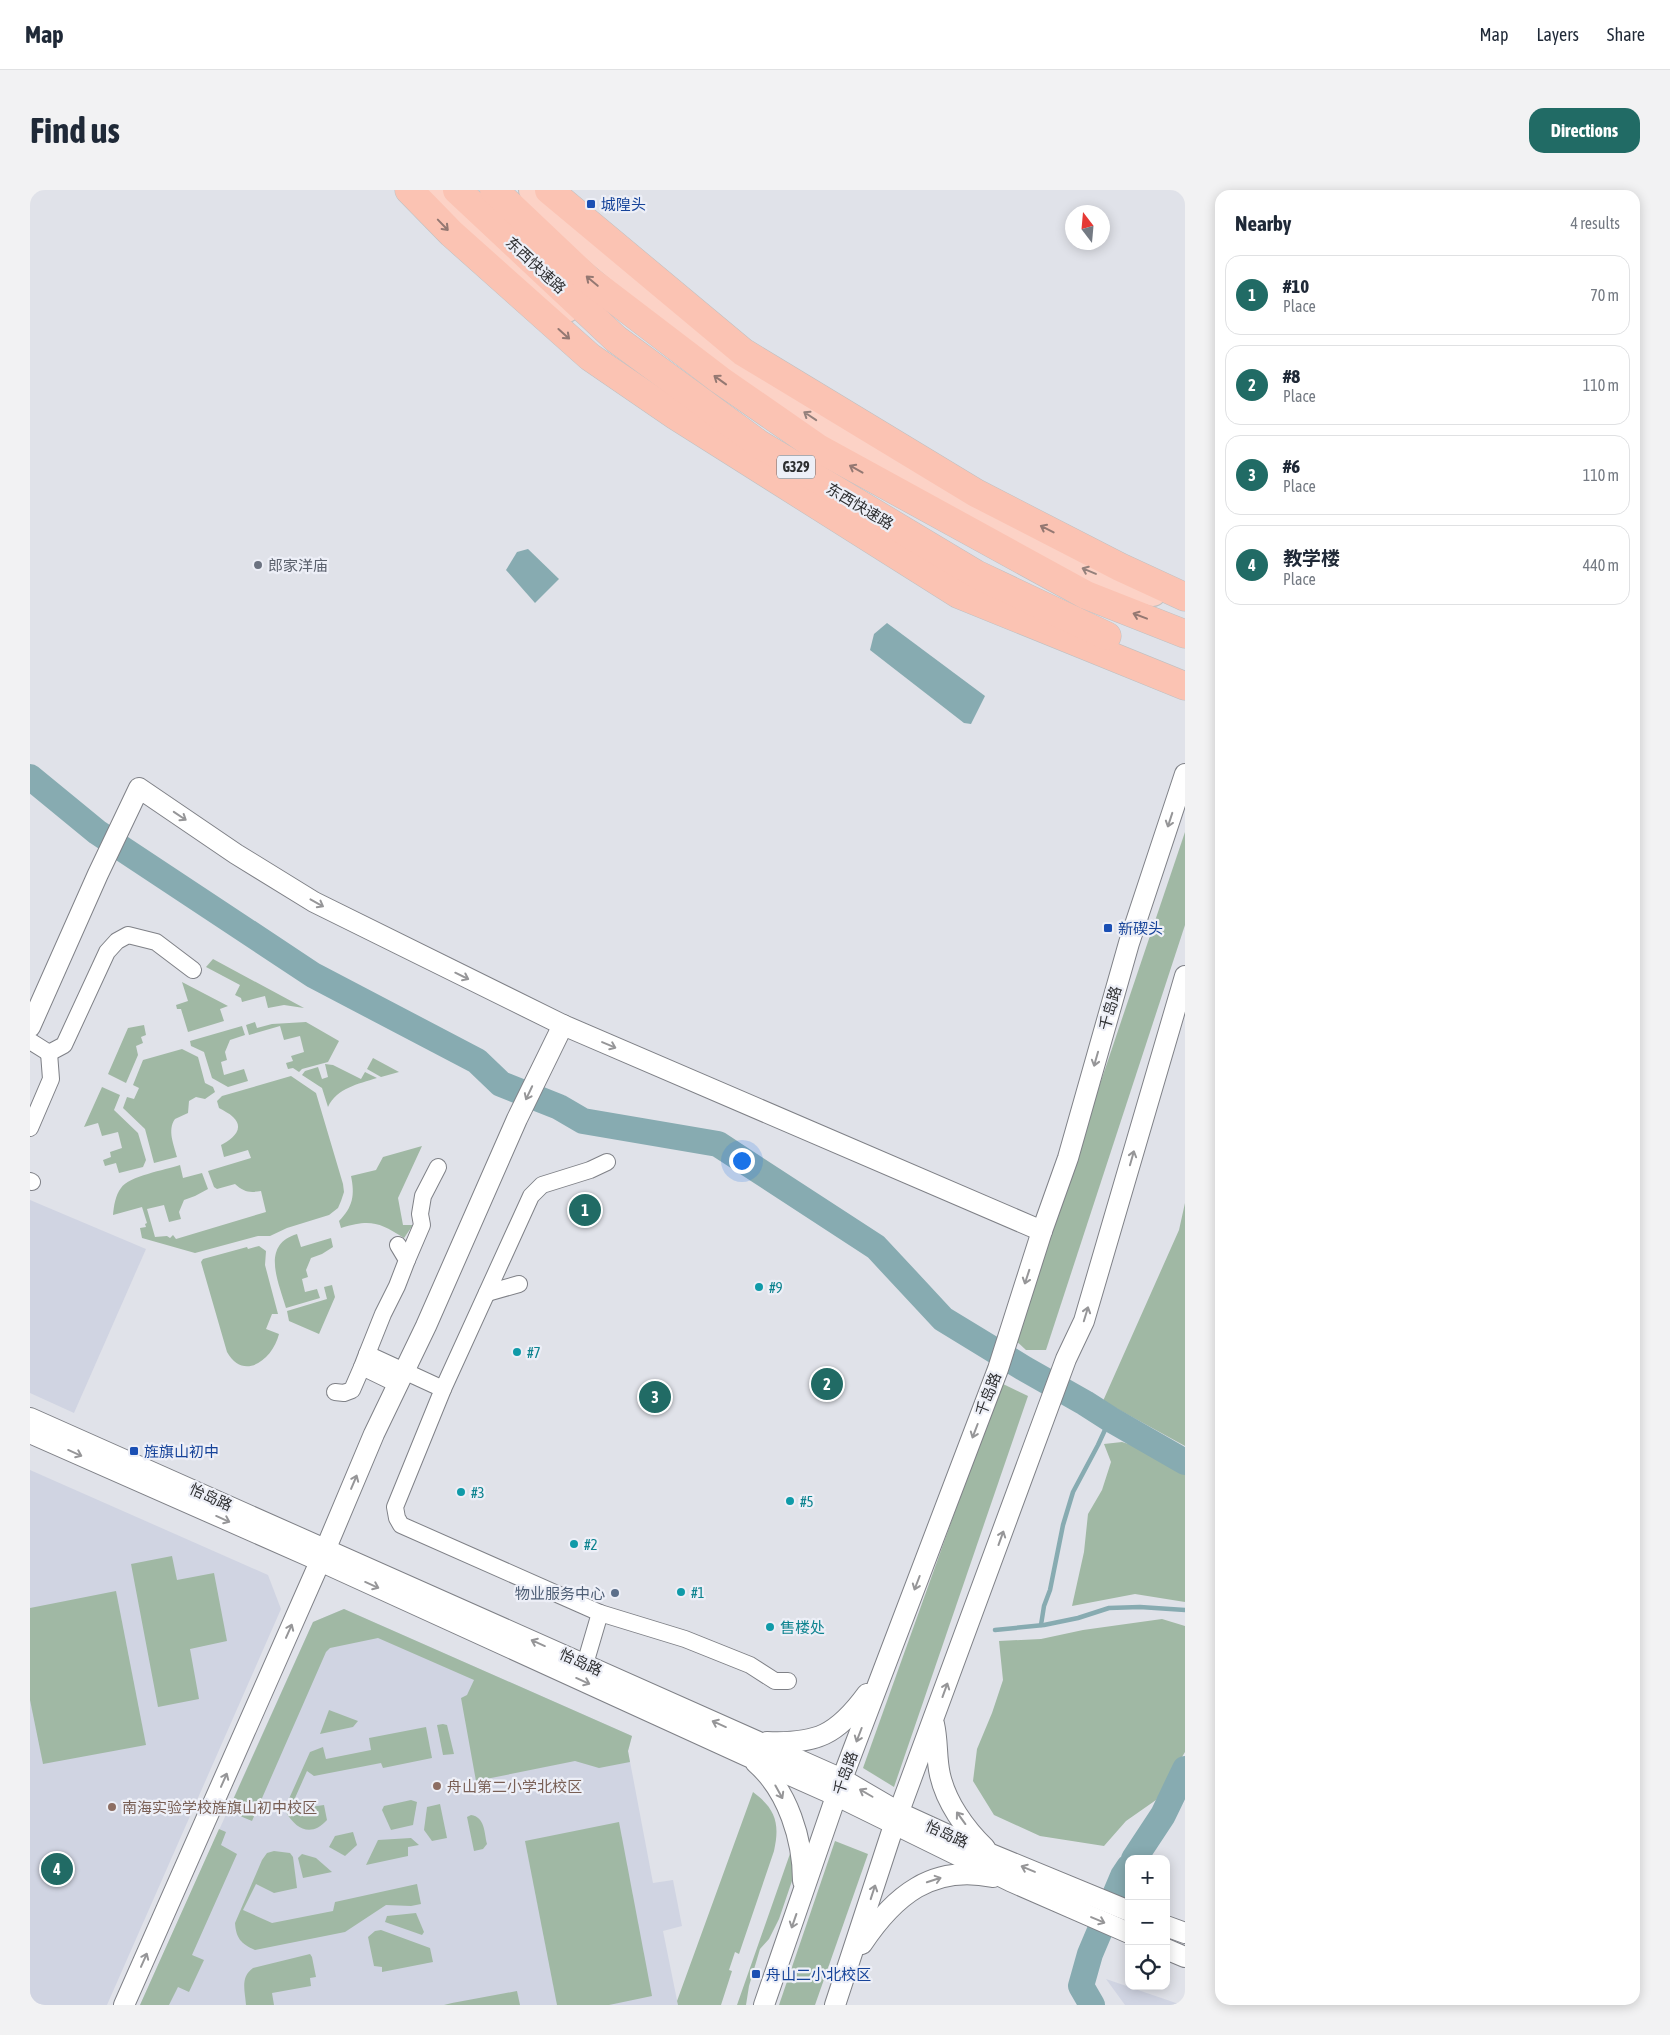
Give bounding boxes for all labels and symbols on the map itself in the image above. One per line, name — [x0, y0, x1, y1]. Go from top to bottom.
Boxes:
place label: 城隍头 — [601, 196, 646, 213]
marker: 城隍头 — [585, 198, 597, 210]
north arrow — [1065, 205, 1110, 250]
one-way arrow — [437, 219, 450, 231]
street label: 东西快速路 — [503, 233, 569, 297]
one-way arrow — [585, 275, 598, 286]
one-way arrow — [557, 328, 570, 340]
one-way arrow — [714, 375, 728, 385]
one-way arrow — [803, 411, 817, 421]
road number: G329 — [777, 456, 815, 478]
one-way arrow — [849, 464, 864, 474]
street label: 东西快速路 — [823, 479, 897, 533]
one-way arrow — [1040, 524, 1055, 533]
place label: 郎家洋庙 — [268, 557, 328, 574]
marker: 郎家洋庙 — [252, 559, 264, 571]
one-way arrow — [1082, 566, 1097, 576]
one-way arrow — [1132, 611, 1147, 620]
one-way arrow — [173, 811, 187, 821]
one-way arrow — [1164, 812, 1174, 828]
one-way arrow — [309, 899, 323, 909]
place label: 新碶头 — [1118, 920, 1163, 937]
marker: 新碶头 — [1102, 922, 1114, 934]
one-way arrow — [454, 972, 469, 981]
street label: 千岛路 — [1096, 984, 1124, 1032]
one-way arrow — [601, 1041, 616, 1051]
one-way arrow — [1091, 1051, 1100, 1067]
one-way arrow — [524, 1085, 534, 1100]
your location — [729, 1148, 755, 1174]
one-way arrow — [1127, 1151, 1137, 1167]
pin: 1 — [569, 1191, 601, 1229]
one-way arrow — [1022, 1269, 1031, 1285]
place label: #9 — [769, 1279, 783, 1296]
marker: #9 — [753, 1281, 765, 1293]
one-way arrow — [1082, 1307, 1092, 1323]
place label: #7 — [527, 1344, 541, 1361]
marker: #7 — [511, 1346, 523, 1358]
pin: 2 — [811, 1365, 843, 1403]
street label: 千岛路 — [972, 1370, 1004, 1418]
pin: 3 — [639, 1378, 671, 1416]
one-way arrow — [969, 1423, 979, 1438]
place label: 旌旗山初中 — [144, 1443, 219, 1460]
marker: 旌旗山初中 — [128, 1445, 140, 1457]
one-way arrow — [67, 1449, 82, 1458]
one-way arrow — [349, 1475, 359, 1490]
street label: 怡岛路 — [187, 1480, 235, 1514]
place label: #3 — [471, 1484, 485, 1501]
marker: #3 — [455, 1486, 467, 1498]
place label: #5 — [800, 1493, 814, 1510]
marker: #5 — [784, 1495, 796, 1507]
one-way arrow — [215, 1514, 230, 1524]
one-way arrow — [997, 1530, 1006, 1546]
place label: #2 — [584, 1536, 598, 1553]
marker: #2 — [568, 1538, 580, 1550]
one-way arrow — [912, 1575, 921, 1590]
one-way arrow — [364, 1581, 379, 1590]
place label: #1 — [691, 1584, 705, 1601]
place label: 物业服务中心 — [515, 1585, 605, 1602]
marker: #1 — [675, 1586, 687, 1598]
marker: 物业服务中心 — [609, 1587, 621, 1599]
place label: 售楼处 — [780, 1619, 825, 1636]
marker: 售楼处 — [764, 1621, 776, 1633]
one-way arrow — [285, 1624, 295, 1639]
one-way arrow — [531, 1638, 546, 1648]
street label: 怡岛路 — [557, 1645, 605, 1679]
one-way arrow — [575, 1677, 590, 1687]
one-way arrow — [941, 1683, 950, 1698]
one-way arrow — [712, 1719, 727, 1728]
one-way arrow — [854, 1727, 863, 1742]
street label: 千岛路 — [830, 1749, 860, 1797]
one-way arrow — [219, 1773, 229, 1788]
place label: 舟山第二小学北校区 — [447, 1778, 582, 1795]
marker: 舟山第二小学北校区 — [431, 1780, 443, 1792]
one-way arrow — [774, 1784, 784, 1799]
one-way arrow — [859, 1787, 873, 1797]
place label: 南海实验学校旌旗山初中校区 — [122, 1799, 317, 1816]
marker: 南海实验学校旌旗山初中校区 — [106, 1801, 118, 1813]
one-way arrow — [956, 1811, 966, 1825]
street label: 怡岛路 — [923, 1817, 971, 1851]
pin: 4 — [41, 1850, 73, 1888]
one-way arrow — [1021, 1864, 1036, 1873]
one-way arrow — [926, 1874, 942, 1884]
one-way arrow — [868, 1885, 878, 1901]
one-way arrow — [788, 1913, 798, 1929]
one-way arrow — [1090, 1915, 1105, 1925]
one-way arrow — [140, 1953, 150, 1968]
place label: 舟山二小北校区 — [766, 1966, 871, 1983]
marker: 舟山二小北校区 — [750, 1968, 762, 1980]

